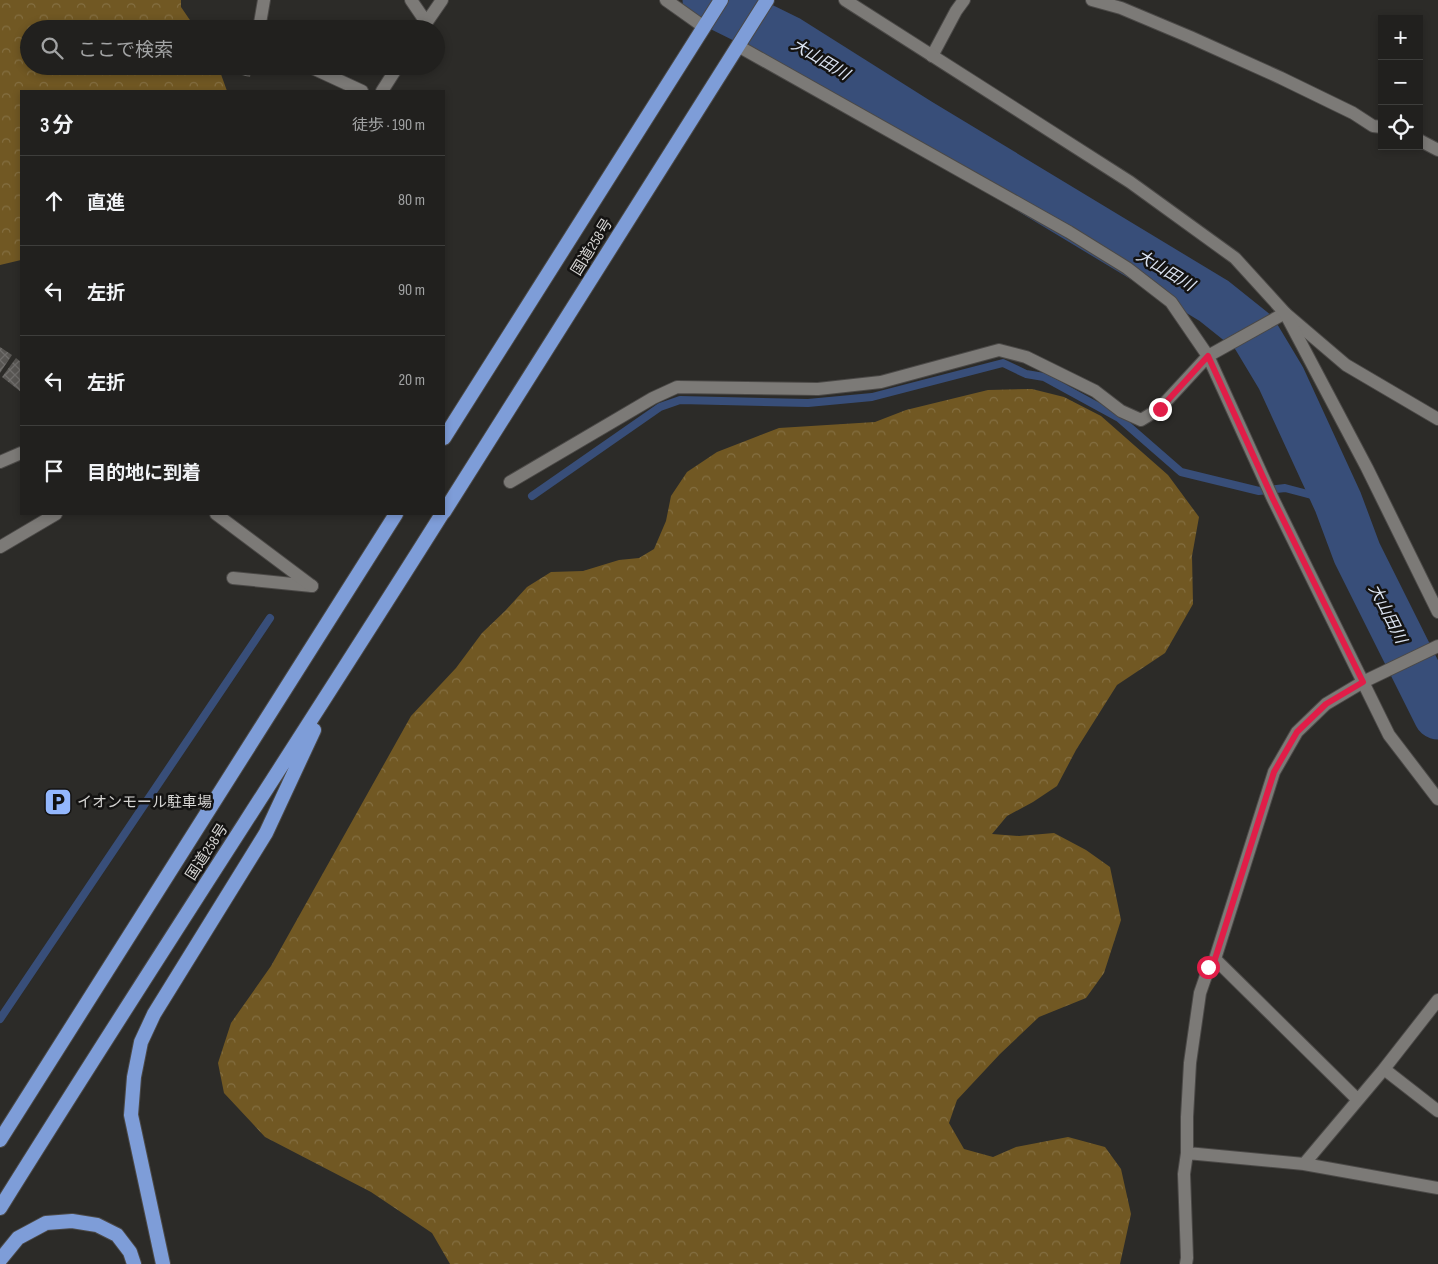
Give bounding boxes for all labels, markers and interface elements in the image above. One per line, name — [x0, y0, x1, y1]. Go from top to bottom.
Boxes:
map controls — [1378, 15, 1423, 150]
button: + — [1378, 15, 1423, 60]
search box — [20, 20, 445, 75]
icon: search — [38, 34, 66, 62]
water label: 大山田川 — [788, 35, 854, 86]
text: ここで検索 — [78, 39, 173, 62]
button: − — [1378, 60, 1423, 105]
button: locate — [1378, 105, 1423, 150]
text: 3 分 — [40, 113, 74, 138]
text: 徒歩 · 190 m — [352, 116, 425, 135]
icon: ahead — [40, 187, 68, 215]
text: 80 m — [398, 191, 425, 210]
text: 直進 — [87, 192, 125, 215]
street label: 国道258号 — [567, 215, 617, 279]
water label: 大山田川 — [1133, 246, 1199, 297]
icon: left — [40, 277, 68, 305]
text: 90 m — [398, 281, 425, 300]
text: 左折 — [87, 282, 125, 305]
icon: left — [40, 367, 68, 395]
text: 20 m — [398, 371, 425, 390]
text: 左折 — [87, 372, 125, 395]
route end — [1149, 398, 1172, 421]
icon: arrive — [40, 457, 68, 485]
text: 目的地に到着 — [87, 462, 201, 485]
water label: 大山田川 — [1364, 581, 1411, 649]
parking icon: イオンモール駐車場 — [43, 787, 73, 817]
place label: イオンモール駐車場 — [77, 793, 212, 812]
street label: 国道258号 — [182, 820, 232, 884]
route start — [1197, 956, 1220, 979]

